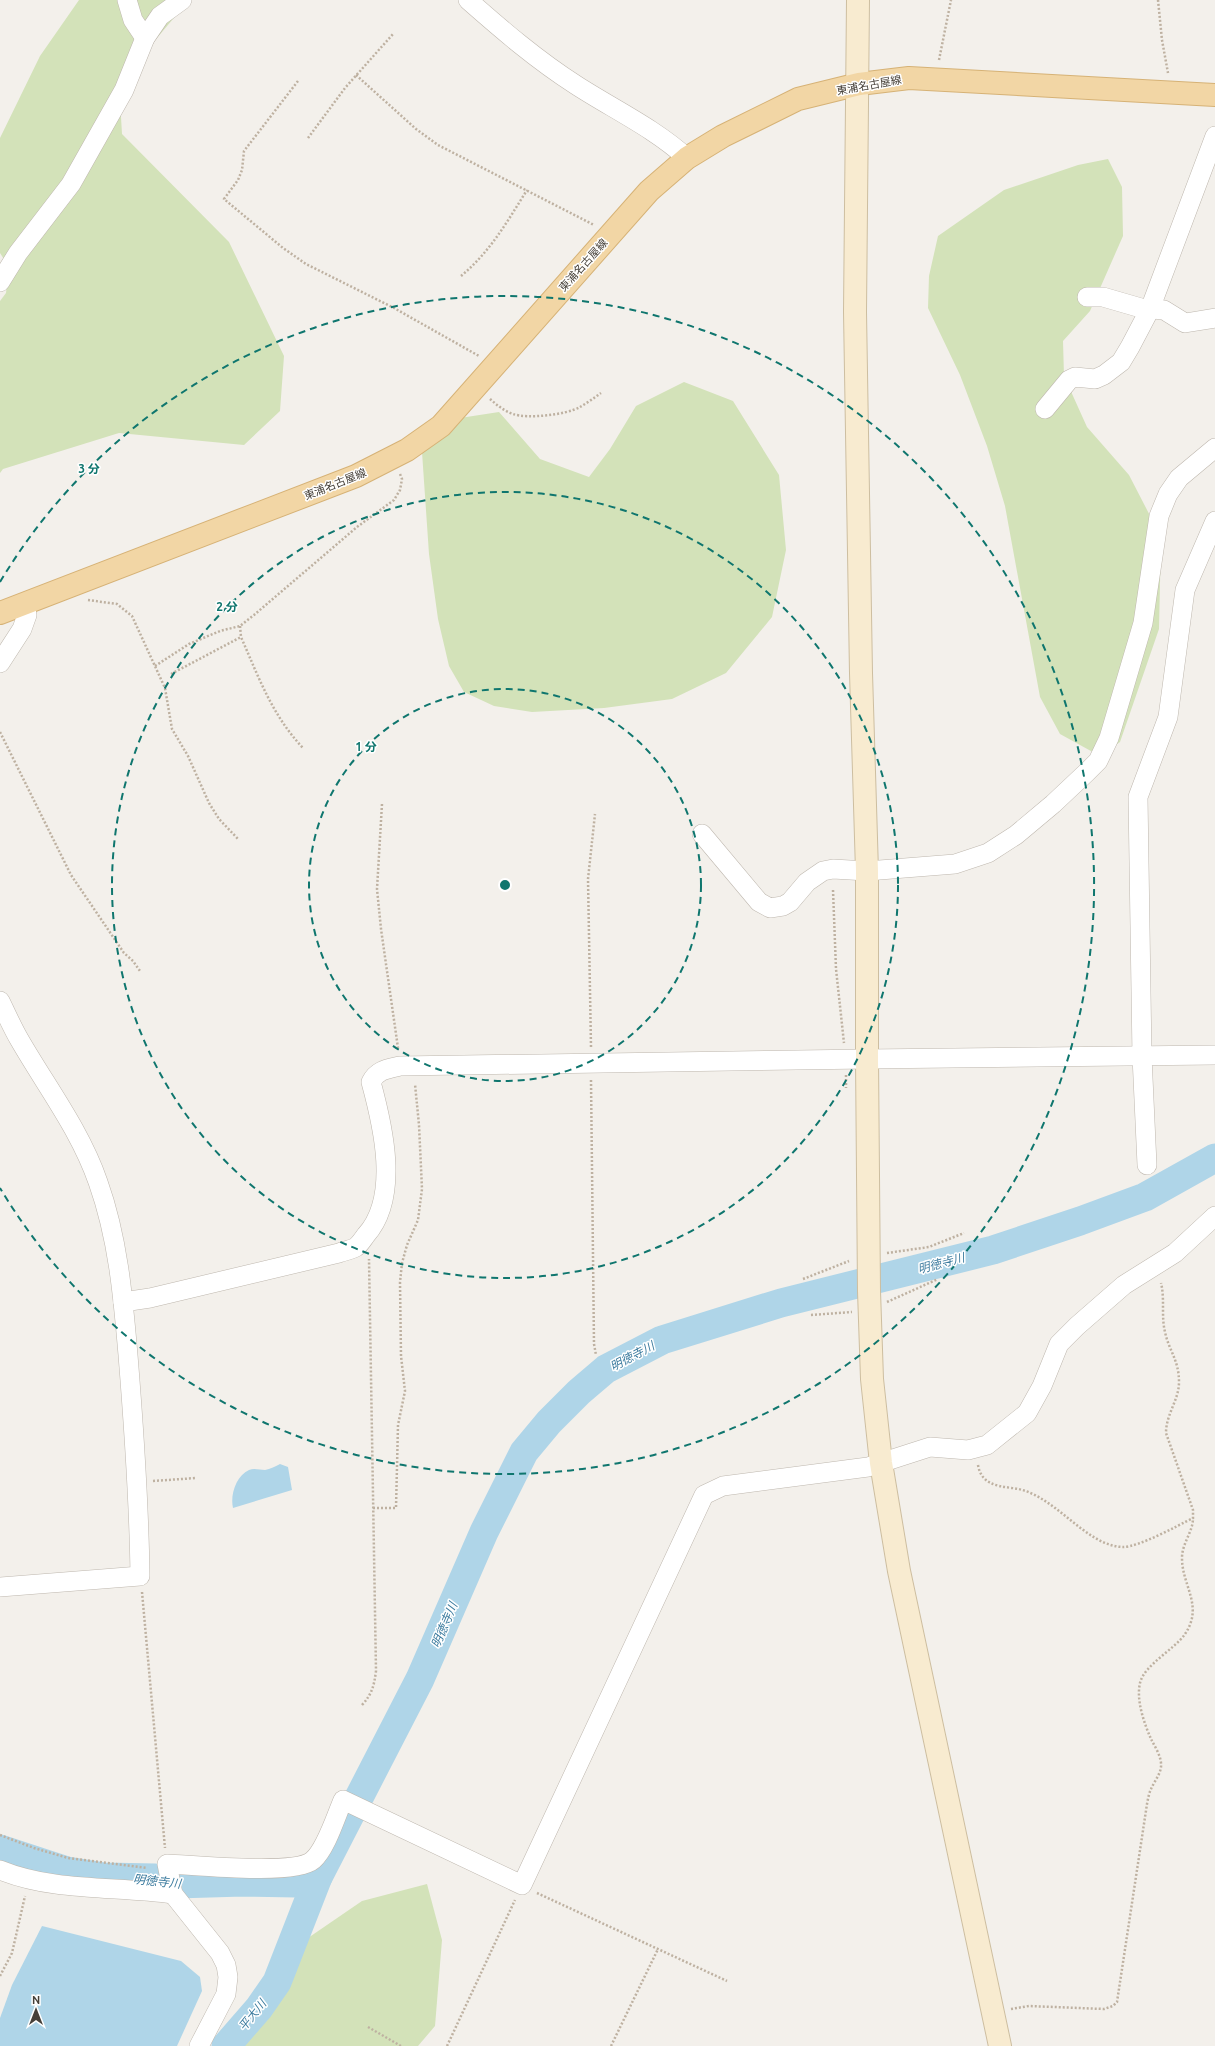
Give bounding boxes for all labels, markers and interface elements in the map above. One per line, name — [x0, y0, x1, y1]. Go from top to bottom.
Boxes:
street label: 東浦名古屋線 — [835, 73, 903, 97]
street label: 東浦名古屋線 — [556, 236, 610, 294]
text: 3 分 — [78, 462, 100, 475]
street label: 東浦名古屋線 — [302, 466, 368, 502]
text: 2 分 — [216, 600, 238, 613]
text: 1 分 — [355, 740, 377, 753]
centre of rings — [498, 878, 512, 892]
water label: 明徳寺川 — [916, 1250, 968, 1275]
water label: 明徳寺川 — [608, 1338, 658, 1373]
water label: 明徳寺川 — [429, 1599, 460, 1650]
water label: 明徳寺川 — [132, 1872, 184, 1890]
north arrow — [16, 1990, 56, 2030]
text: N — [32, 1994, 40, 2006]
water label: 平大川 — [236, 1995, 270, 2033]

